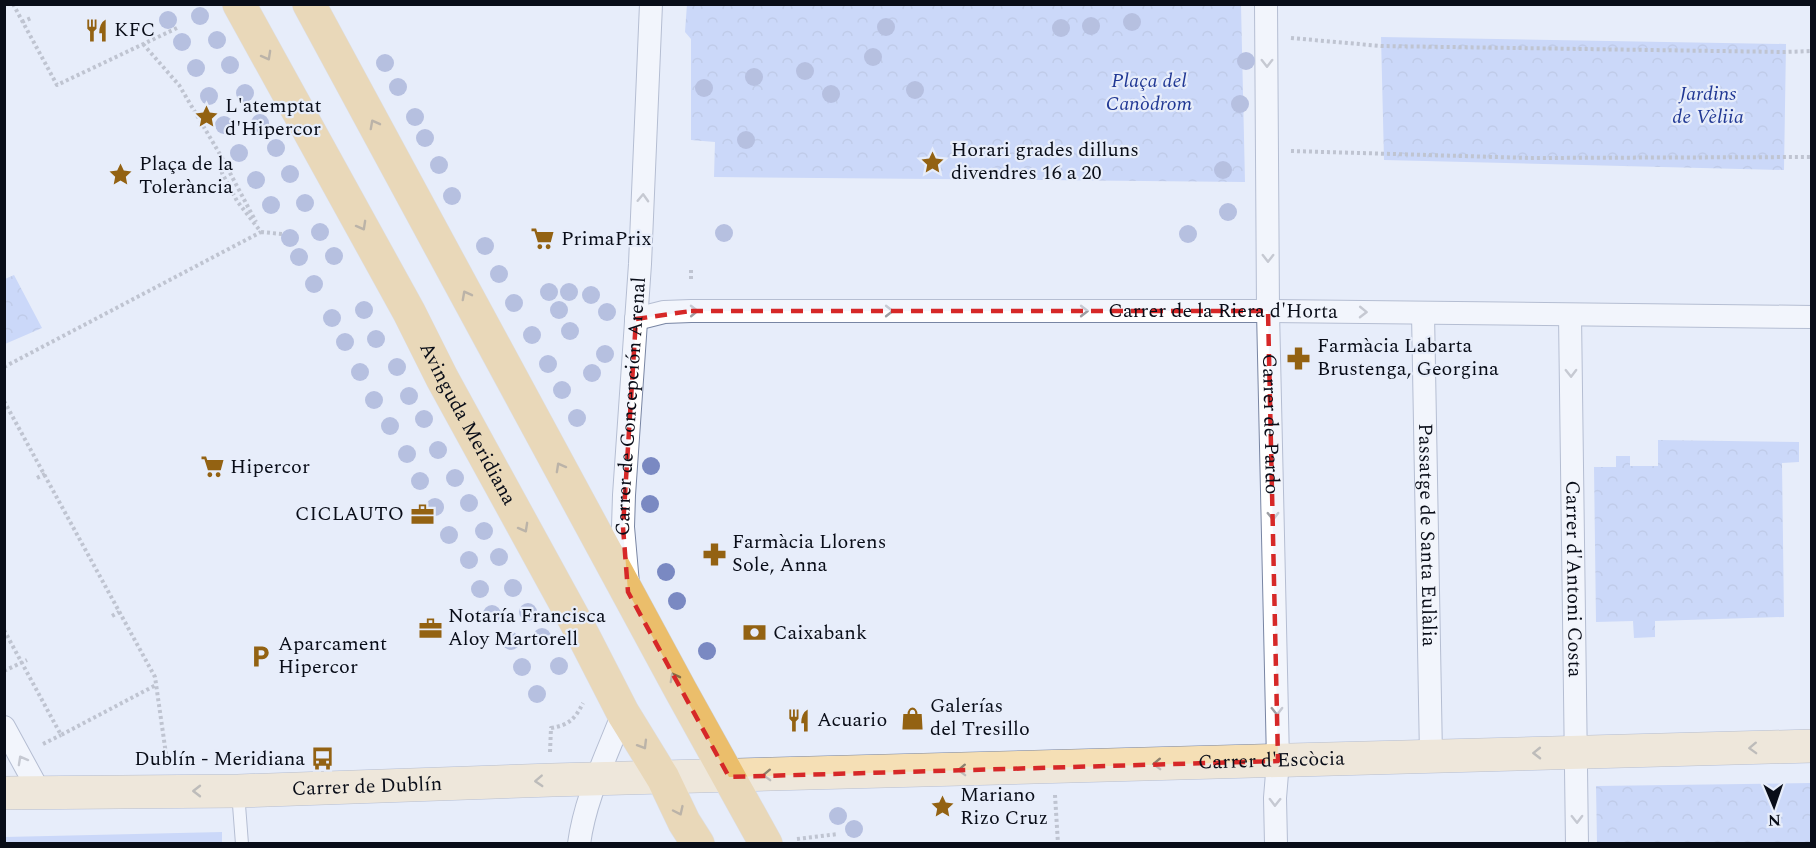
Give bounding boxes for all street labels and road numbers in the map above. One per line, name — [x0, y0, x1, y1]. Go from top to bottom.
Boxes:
street label: Carrer de Concepción Arenal — [608, 276, 654, 537]
street label: Carrer de la Riera d'Horta — [1108, 296, 1338, 327]
street label: Avinguda Meridiana — [411, 337, 524, 511]
street label: Carrer de Pardo — [1254, 353, 1287, 495]
street label: Passatge de Santa Eulàlia — [1410, 423, 1444, 647]
street label: Carrer d'Antoni Costa — [1557, 480, 1590, 678]
street label: Carrer d'Escòcia — [1198, 744, 1346, 778]
street label: Carrer de Dublín — [291, 769, 443, 804]

